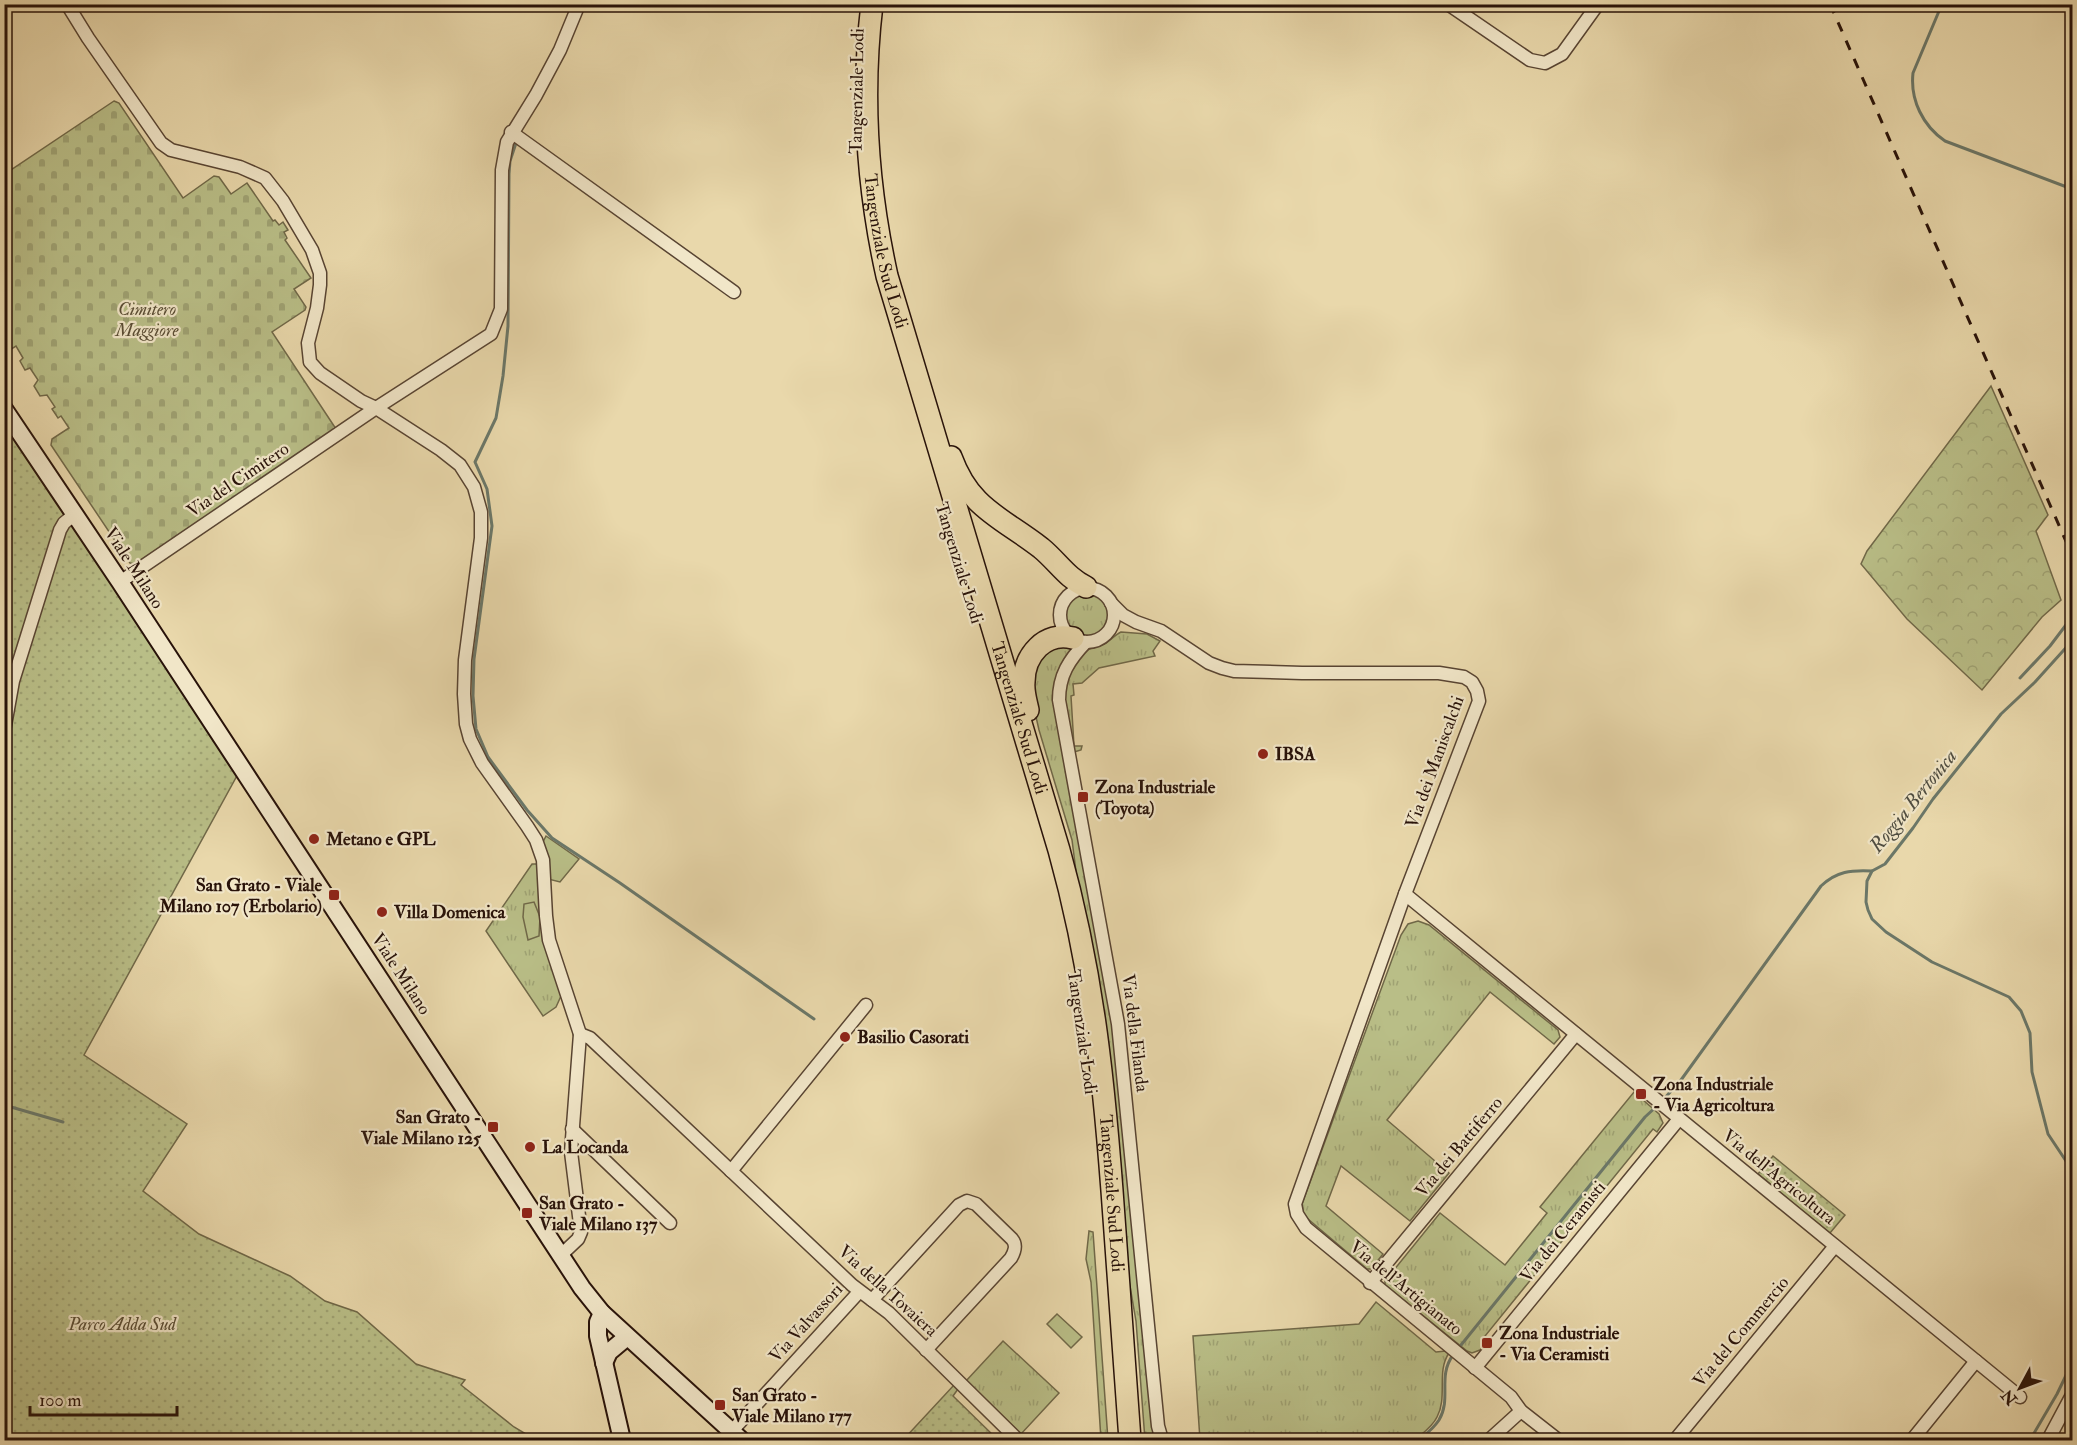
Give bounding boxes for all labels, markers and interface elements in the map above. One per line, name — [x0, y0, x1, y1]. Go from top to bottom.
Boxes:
street label: Tangenziale Lodi — [844, 28, 870, 154]
street label: Tangenziale Sud Lodi — [859, 172, 914, 331]
park label: Cimitero Maggiore — [115, 298, 179, 342]
street label: Via del Cimitero — [182, 437, 294, 523]
street label: Tangenziale Lodi — [930, 499, 988, 627]
street label: Viale Milano — [99, 523, 169, 613]
street label: Tangenziale Sud Lodi — [986, 639, 1053, 797]
street label: Via dei Maniscalchi — [1400, 692, 1470, 831]
place label: IBSA — [1275, 743, 1316, 766]
water label: Roggia Bertonica — [1863, 744, 1962, 858]
marker: IBSA — [1256, 747, 1270, 761]
place label: Zona Industriale (Toyota) — [1095, 776, 1216, 820]
marker: Zona Industriale (Toyota) — [1076, 790, 1090, 804]
place label: Metano e GPL — [325, 828, 437, 851]
marker: Metano e GPL — [307, 832, 321, 846]
place label: San Grato - Viale Milano 107 (Erbolario) — [159, 874, 322, 918]
marker: San Grato - Viale Milano 107 (Erbolario) — [327, 888, 341, 902]
place label: Villa Domenica — [393, 901, 506, 924]
marker: Villa Domenica — [375, 905, 389, 919]
street label: Viale Milano — [366, 929, 436, 1019]
street label: Tangenziale Lodi — [1062, 968, 1102, 1096]
street label: Via della Filanda — [1116, 973, 1154, 1094]
place label: Basilio Casorati — [857, 1026, 969, 1049]
marker: Basilio Casorati — [838, 1030, 852, 1044]
place label: Zona Industriale - Via Agricoltura — [1653, 1073, 1775, 1117]
marker: Zona Industriale - Via Agricoltura — [1634, 1087, 1648, 1101]
street label: Via dei Battiferro — [1410, 1092, 1508, 1202]
place label: San Grato - Viale Milano 125 — [360, 1106, 482, 1150]
street label: Tangenziale Sud Lodi — [1094, 1114, 1130, 1273]
marker: San Grato - Viale Milano 125 — [486, 1120, 500, 1134]
street label: Via dell'Agricoltura — [1718, 1124, 1841, 1230]
place label: La Locanda — [542, 1136, 629, 1159]
marker: La Locanda — [523, 1140, 537, 1154]
street label: Via dei Ceramisti — [1515, 1176, 1611, 1287]
place label: San Grato - Viale Milano 137 — [538, 1192, 658, 1236]
marker: San Grato - Viale Milano 137 — [520, 1206, 534, 1220]
street label: Via dell'Artigianato — [1345, 1235, 1468, 1341]
street label: Via della Tovaiera — [833, 1240, 943, 1342]
street label: Via del Commercio — [1688, 1272, 1794, 1392]
street label: Via Valvassori — [764, 1278, 848, 1368]
park label: Parco Adda Sud — [67, 1313, 177, 1336]
place label: Zona Industriale - Via Ceramisti — [1499, 1322, 1620, 1366]
marker: Zona Industriale - Via Ceramisti — [1480, 1336, 1494, 1350]
north arrow — [1990, 1358, 2050, 1418]
scale bar — [30, 1379, 177, 1417]
place label: San Grato - Viale Milano 177 — [731, 1384, 852, 1428]
text: N — [1997, 1385, 2022, 1410]
text: 100 m — [39, 1389, 82, 1412]
marker: San Grato - Viale Milano 177 — [713, 1398, 727, 1412]

